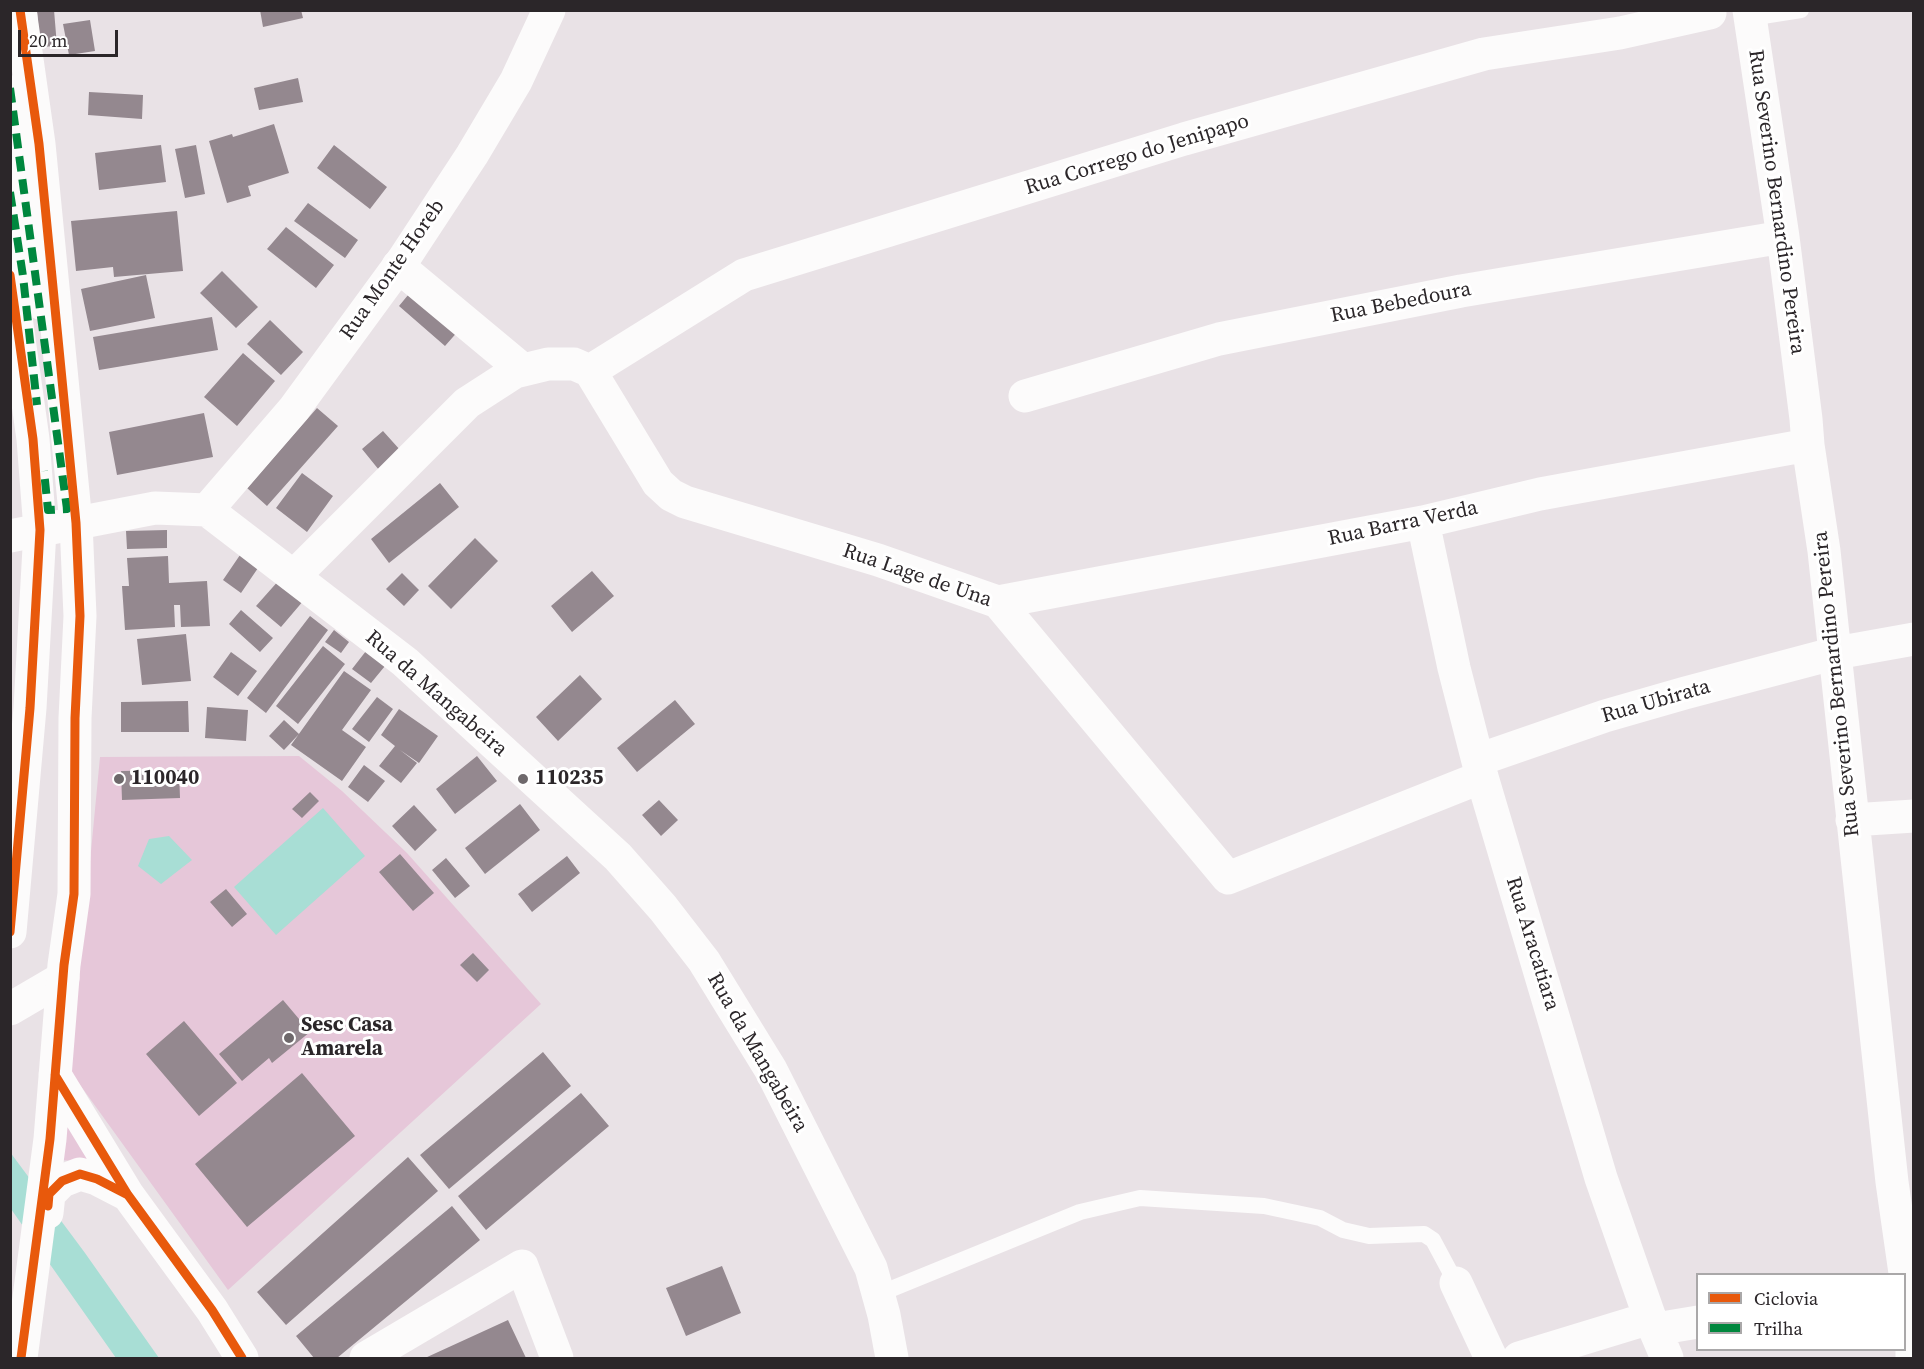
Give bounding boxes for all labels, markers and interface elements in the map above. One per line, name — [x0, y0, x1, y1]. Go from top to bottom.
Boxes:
scale bar — [21, 18, 122, 56]
text: 20 m — [29, 28, 67, 53]
street label: Rua Severino Bernardino Pereira — [1742, 48, 1810, 356]
street label: Rua Corrego do Jenipapo — [1022, 109, 1252, 201]
street label: Rua Monte Horeb — [335, 195, 451, 345]
street label: Rua Bebedoura — [1329, 277, 1473, 329]
street label: Rua Barra Verda — [1326, 496, 1480, 552]
street label: Rua Severino Bernardino Pereira — [1808, 530, 1866, 838]
street label: Rua Lage de Una — [839, 539, 995, 613]
street label: Rua da Mangabeira — [360, 625, 512, 763]
street label: Rua Ubirata — [1599, 674, 1713, 730]
place label: 110040 — [131, 766, 199, 792]
place label: 110235 — [535, 766, 603, 792]
marker: 110040 — [112, 772, 126, 786]
marker: 110235 — [516, 772, 530, 786]
street label: Rua Aracatiara — [1500, 874, 1564, 1014]
street label: Rua da Mangabeira — [701, 969, 813, 1137]
place label: Sesc Casa Amarela — [301, 1013, 393, 1063]
marker: Sesc Casa Amarela — [282, 1031, 296, 1045]
legend — [1696, 1273, 1906, 1351]
text: Ciclovia — [1754, 1286, 1818, 1311]
text: Trilha — [1754, 1316, 1803, 1341]

